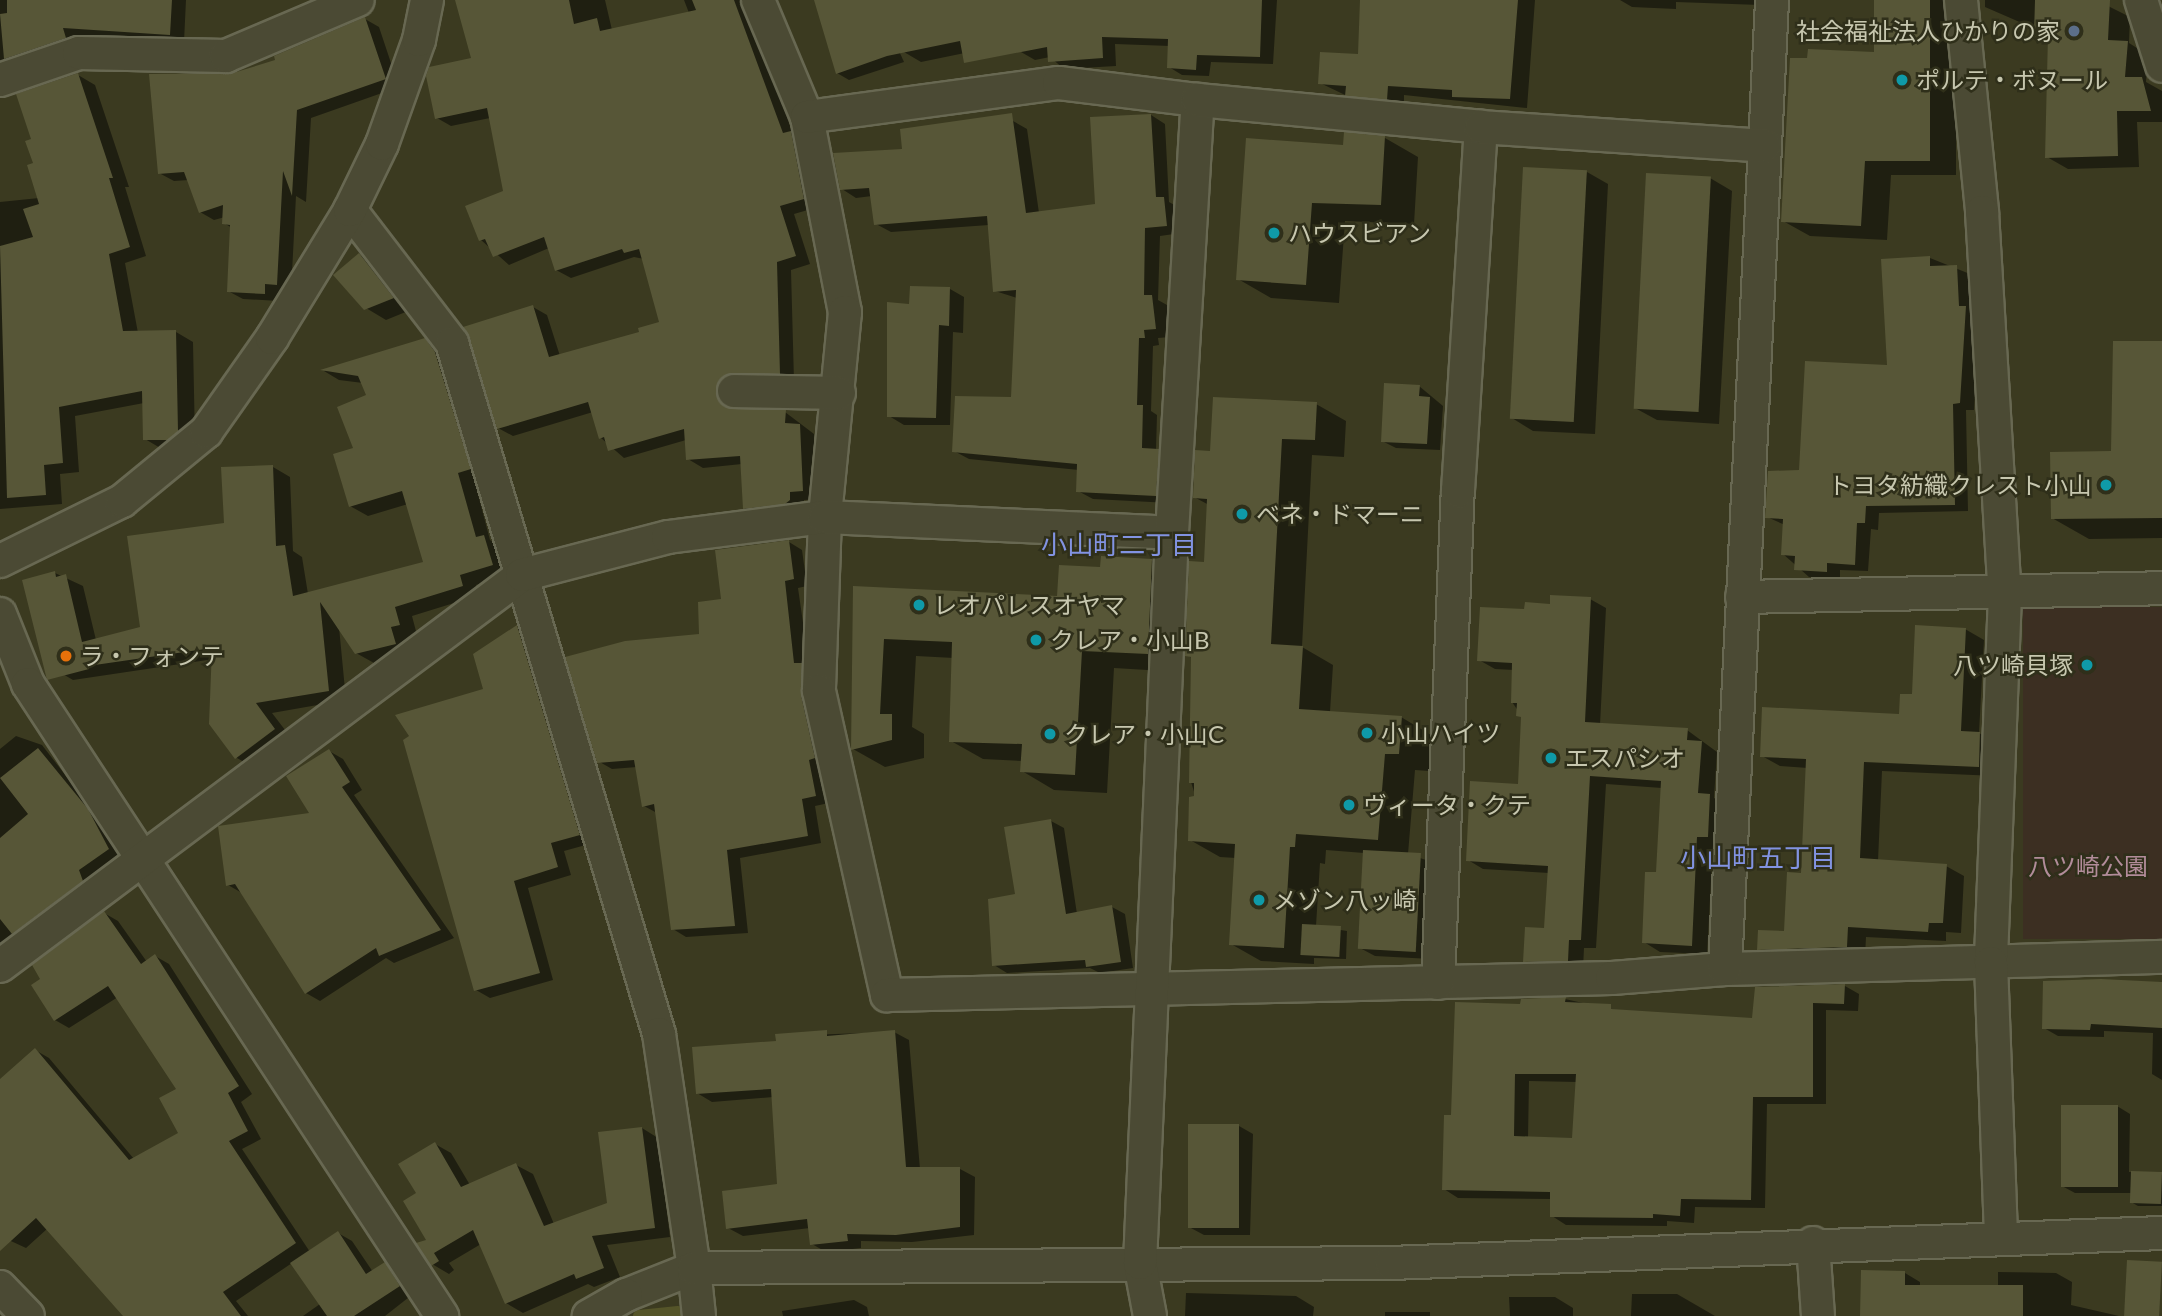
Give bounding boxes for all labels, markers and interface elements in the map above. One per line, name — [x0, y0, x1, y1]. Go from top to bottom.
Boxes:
place label: 社会福祉法人ひかりの家 — [1796, 17, 2060, 45]
marker: 社会福祉法人ひかりの家 — [2066, 23, 2082, 39]
place label: ポルテ・ボヌール — [1916, 66, 2108, 94]
marker: ポルテ・ボヌール — [1894, 72, 1910, 88]
place label: ハウスビアン — [1288, 219, 1432, 247]
marker: ハウスビアン — [1266, 225, 1282, 241]
place label: トヨタ紡織クレスト小山 — [1828, 471, 2092, 499]
marker: トヨタ紡織クレスト小山 — [2098, 477, 2114, 493]
place label: ベネ・ドマーニ — [1256, 500, 1424, 528]
marker: ベネ・ドマーニ — [1234, 506, 1250, 522]
district label: 小山町二丁目 — [1041, 529, 1197, 561]
place label: レオパレスオヤマ — [933, 591, 1125, 619]
marker: レオパレスオヤマ — [911, 597, 927, 613]
place label: クレア・小山B — [1050, 626, 1210, 654]
marker: クレア・小山B — [1028, 632, 1044, 648]
place label: ラ・フォンテ — [80, 642, 224, 670]
marker: ラ・フォンテ — [58, 648, 74, 664]
place label: 八ツ崎貝塚 — [1953, 651, 2073, 679]
marker: 八ツ崎貝塚 — [2079, 657, 2095, 673]
place label: 小山ハイツ — [1381, 719, 1501, 747]
place label: クレア・小山C — [1064, 720, 1224, 748]
marker: 小山ハイツ — [1359, 725, 1375, 741]
marker: クレア・小山C — [1042, 726, 1058, 742]
place label: エスパシオ — [1565, 744, 1685, 772]
marker: エスパシオ — [1543, 750, 1559, 766]
place label: ヴィータ・クテ — [1363, 791, 1531, 819]
marker: ヴィータ・クテ — [1341, 797, 1357, 813]
district label: 小山町五丁目 — [1680, 842, 1836, 874]
park label: 八ツ崎公園 — [2028, 852, 2148, 880]
place label: メゾン八ッ崎 — [1273, 886, 1417, 914]
marker: メゾン八ッ崎 — [1251, 892, 1267, 908]

